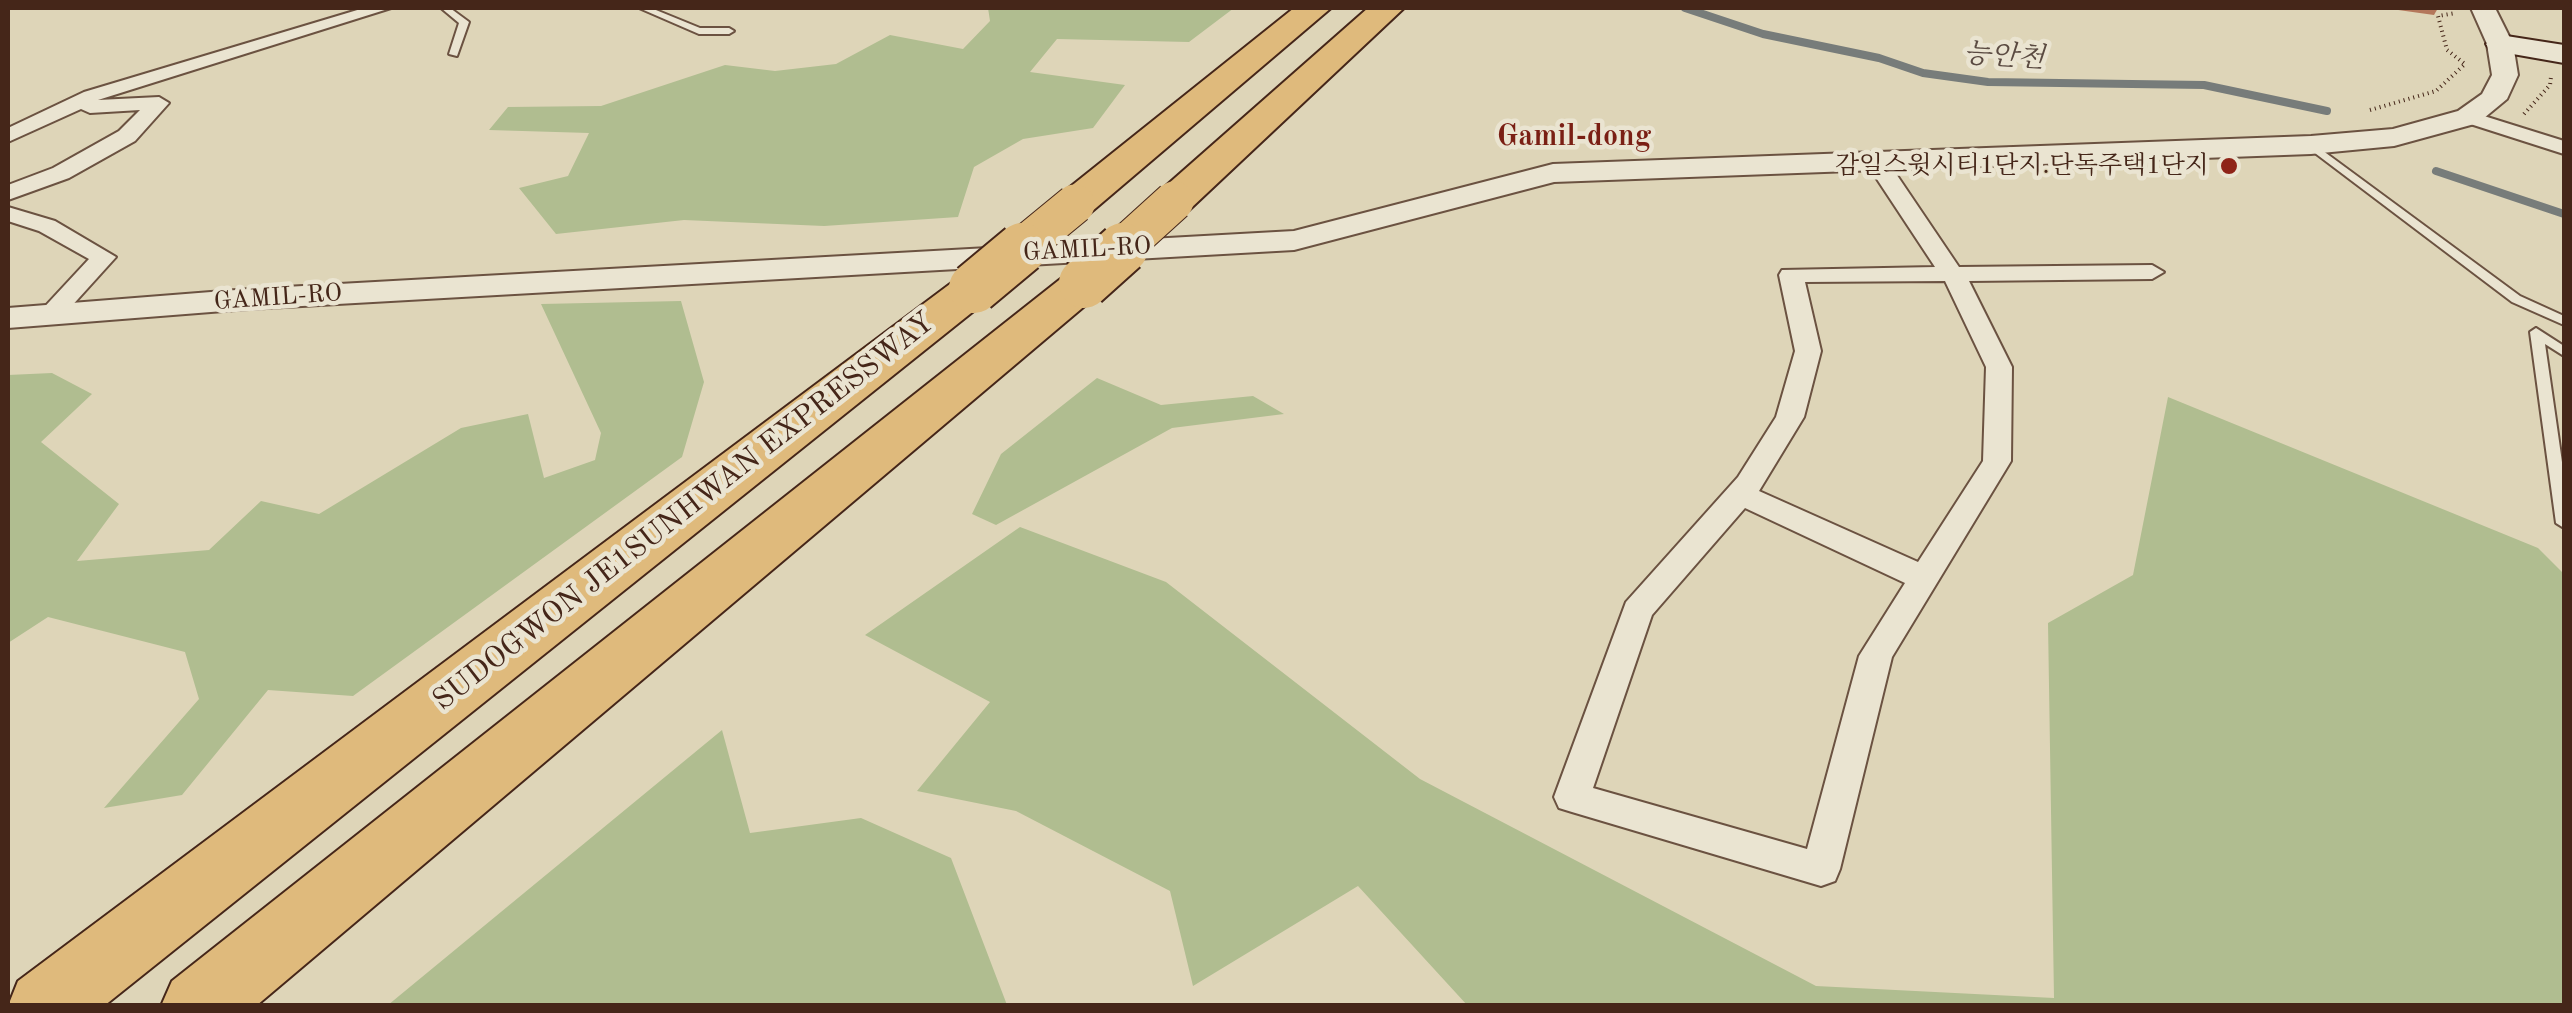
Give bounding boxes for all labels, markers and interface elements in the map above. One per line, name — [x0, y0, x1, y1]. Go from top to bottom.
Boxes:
water label: 능안천 — [1962, 37, 2046, 77]
district label: Gamil-dong — [1497, 119, 1651, 155]
place label: 감일스윗시티1단지.단독주택1단지 — [1835, 151, 2209, 181]
marker: 감일스윗시티1단지.단독주택1단지 — [2218, 155, 2240, 177]
street label: GAMIL-RO — [1022, 232, 1152, 268]
street label: GAMIL-RO — [213, 279, 343, 317]
street label: SUDOGWON JE1SUNHWAN EXPRESSWAY — [426, 305, 942, 719]

